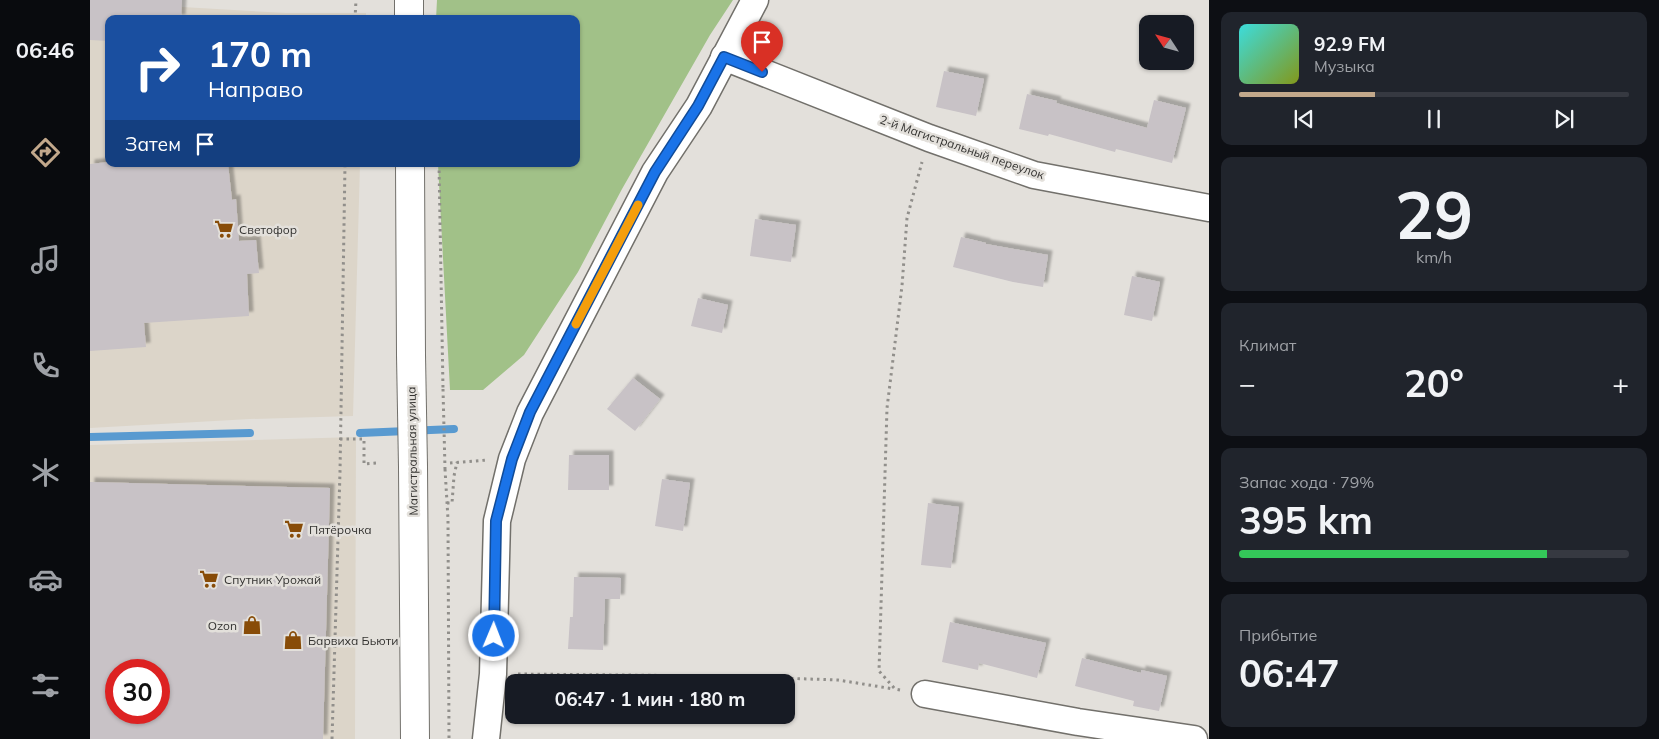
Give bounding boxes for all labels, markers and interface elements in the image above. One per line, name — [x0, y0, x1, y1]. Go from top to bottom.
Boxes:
north arrow — [1139, 15, 1194, 70]
map controls — [1139, 15, 1194, 70]
pin — [741, 21, 783, 72]
icon: arrive — [748, 28, 776, 56]
text: 170 m — [208, 32, 312, 76]
text: 92.9 FM — [1314, 32, 1386, 56]
icon: right — [125, 35, 190, 100]
text: 06:46 — [16, 36, 74, 64]
text: Музыка — [1314, 56, 1375, 76]
text: Направо — [208, 75, 303, 103]
icon: previous — [1290, 105, 1318, 133]
icon: pause — [1420, 105, 1448, 133]
icon: next — [1550, 105, 1578, 133]
street label: 2-й Магистральный переулок — [878, 112, 1047, 182]
icon: arrive — [191, 130, 219, 158]
text: Затем — [125, 132, 181, 156]
icon: directions — [28, 135, 63, 170]
text: 29 — [1395, 174, 1473, 255]
supermarket icon: Светофор — [213, 218, 235, 240]
place label: Светофор — [239, 222, 297, 237]
icon: music — [28, 242, 63, 277]
text: km/h — [1416, 247, 1452, 267]
text: Климат — [1239, 335, 1296, 355]
icon: phone — [28, 348, 63, 383]
text: 20° — [1404, 359, 1464, 407]
text: − — [1239, 366, 1256, 401]
text: + — [1612, 366, 1629, 401]
street label: Магистральная улица — [403, 386, 421, 516]
icon: climate — [28, 455, 63, 490]
text: Запас хода · 79% — [1239, 472, 1374, 492]
text: 395 km — [1239, 496, 1373, 544]
supermarket icon: Пятёрочка — [283, 518, 305, 540]
place label: Пятёрочка — [309, 522, 372, 537]
icon: car — [28, 562, 63, 597]
supermarket icon: Спутник Урожай — [198, 568, 220, 590]
place label: Спутник Урожай — [224, 572, 321, 587]
position arrow — [467, 609, 519, 661]
shop icon: Ozon — [241, 614, 263, 636]
place label: Ozon — [208, 618, 237, 633]
text: Прибытие — [1239, 625, 1317, 645]
shop icon: Барвиха Бьюти — [282, 629, 304, 651]
place label: Барвиха Бьюти — [308, 633, 398, 648]
text: 06:47 — [1239, 649, 1340, 697]
speed limit sign: 30 — [105, 659, 170, 724]
icon: filters — [28, 668, 63, 703]
text: 06:47 · 1 мин · 180 m — [555, 687, 745, 711]

